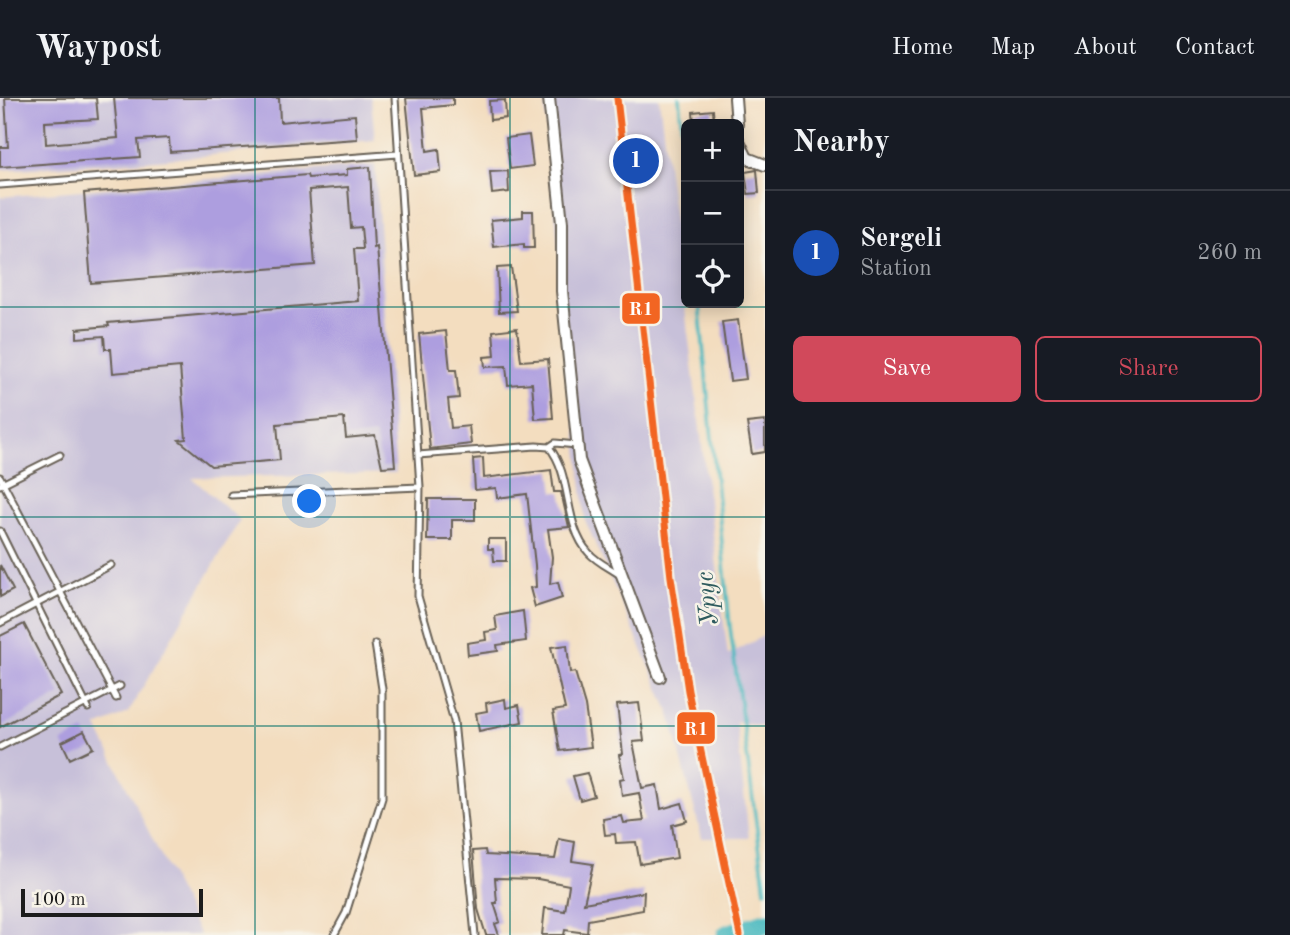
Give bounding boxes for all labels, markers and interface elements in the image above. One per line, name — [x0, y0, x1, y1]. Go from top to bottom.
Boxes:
text: Waypost — [35, 32, 161, 65]
text: Home — [892, 36, 953, 60]
text: Map — [991, 36, 1035, 60]
text: About — [1073, 36, 1137, 60]
text: Contact — [1175, 36, 1255, 60]
map controls — [681, 119, 744, 308]
button: + — [681, 119, 744, 182]
text: Nearby — [793, 128, 890, 158]
pin: 1 — [613, 135, 659, 187]
button: − — [681, 182, 744, 245]
text: Sergeli — [860, 226, 942, 252]
text: 1 — [809, 241, 823, 264]
text: 260 m — [1197, 241, 1262, 264]
button: locate — [681, 245, 744, 308]
text: Station — [860, 257, 932, 280]
line badge: R1 — [621, 292, 661, 325]
text: R1 — [629, 301, 653, 320]
button: Save — [793, 336, 1021, 402]
button: Share — [1035, 336, 1262, 402]
your location — [292, 484, 326, 518]
water label: Урус — [692, 570, 724, 628]
line badge: R1 — [676, 711, 716, 745]
text: R1 — [684, 721, 708, 740]
scale bar — [21, 886, 203, 918]
text: 100 m — [32, 891, 85, 910]

